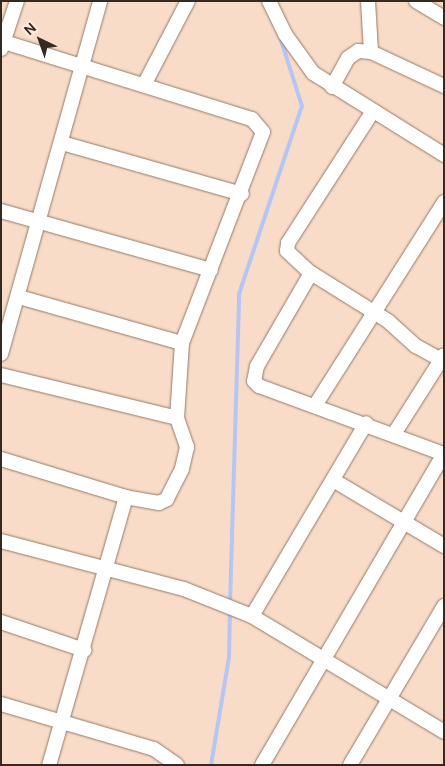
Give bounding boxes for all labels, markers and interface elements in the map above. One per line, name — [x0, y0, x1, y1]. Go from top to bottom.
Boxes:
north arrow — [15, 15, 65, 65]
text: N — [20, 19, 40, 39]

